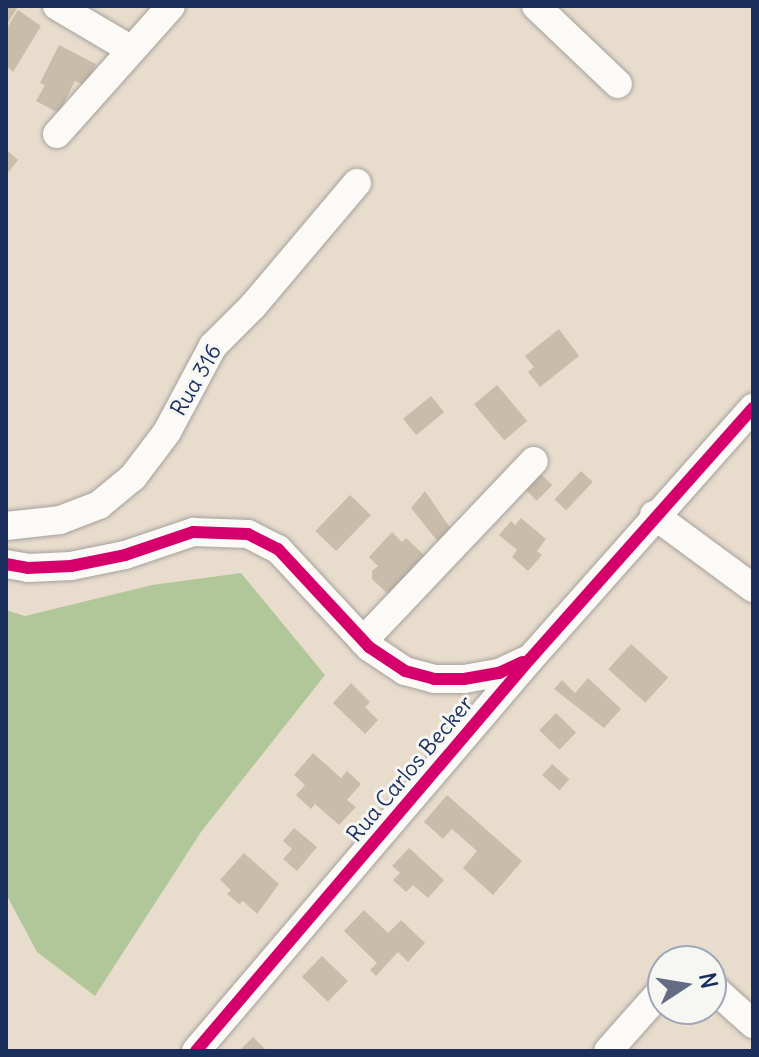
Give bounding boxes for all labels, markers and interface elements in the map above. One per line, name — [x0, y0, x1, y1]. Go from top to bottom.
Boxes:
street label: Rua 316 — [165, 340, 227, 420]
street label: Rua Carlos Becker — [341, 691, 479, 847]
north arrow — [647, 945, 727, 1025]
text: N — [693, 970, 724, 991]

